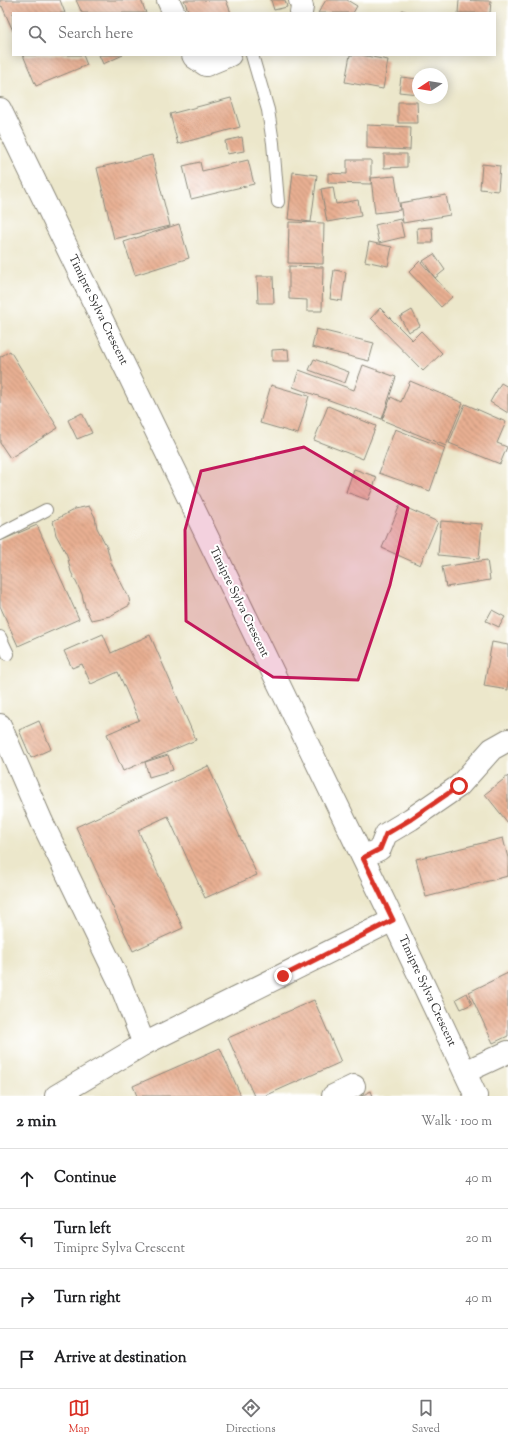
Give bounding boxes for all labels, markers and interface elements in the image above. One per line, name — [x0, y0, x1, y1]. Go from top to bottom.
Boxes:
search box — [12, 12, 496, 56]
icon: search — [26, 23, 48, 45]
text: Search here — [58, 24, 133, 45]
north arrow — [412, 68, 448, 104]
street label: Timipre Sylva Crescent — [63, 252, 133, 368]
street label: Timipre Sylva Crescent — [204, 544, 274, 660]
route start — [450, 777, 468, 795]
street label: Timipre Sylva Crescent — [393, 932, 461, 1050]
route end — [274, 967, 292, 985]
text: 2 min — [16, 1110, 57, 1134]
text: Walk · 100 m — [421, 1113, 492, 1131]
icon: ahead — [16, 1168, 38, 1190]
text: Continue — [54, 1168, 116, 1189]
text: 40 m — [465, 1170, 492, 1188]
text: Turn left — [54, 1219, 111, 1240]
icon: left — [16, 1228, 38, 1250]
text: 20 m — [466, 1230, 492, 1248]
text: Timipre Sylva Crescent — [54, 1240, 185, 1258]
icon: right — [16, 1288, 38, 1310]
text: Turn right — [54, 1288, 120, 1309]
text: 40 m — [465, 1290, 492, 1308]
icon: arrive — [16, 1348, 38, 1370]
text: Arrive at destination — [54, 1348, 187, 1369]
tab: Map — [68, 1397, 90, 1437]
tab: Directions — [226, 1397, 276, 1437]
tab: Saved — [412, 1397, 440, 1437]

